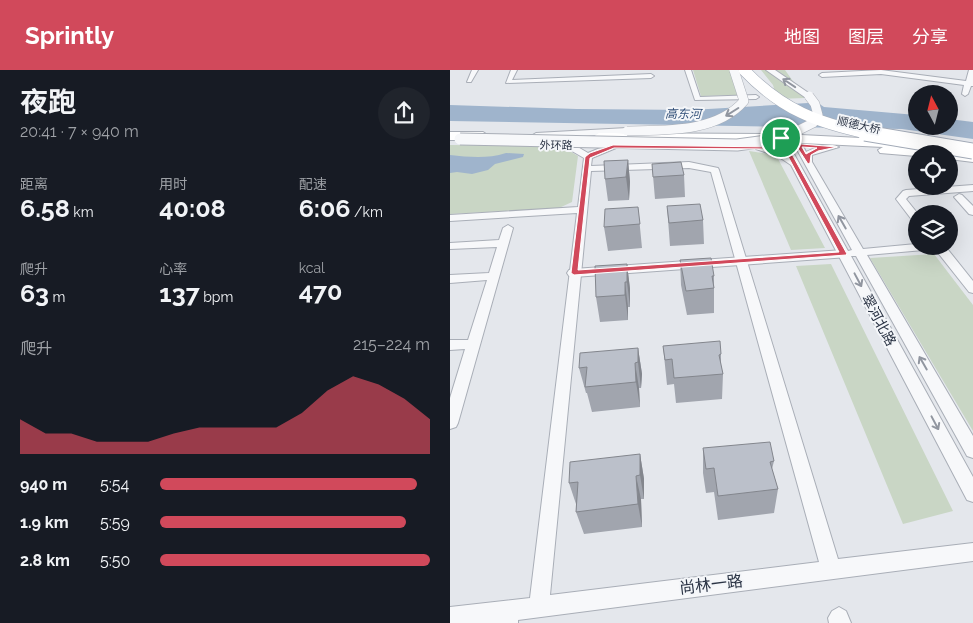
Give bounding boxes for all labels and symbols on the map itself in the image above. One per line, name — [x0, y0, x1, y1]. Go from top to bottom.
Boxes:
one-way arrow — [783, 78, 797, 88]
north arrow — [908, 85, 958, 135]
water label: 高东河 — [665, 107, 703, 121]
one-way arrow — [725, 107, 739, 117]
street label: 顺德大桥 — [836, 114, 882, 137]
pin — [760, 117, 802, 159]
street label: 外环路 — [539, 139, 573, 152]
one-way arrow — [836, 216, 846, 230]
one-way arrow — [853, 273, 863, 288]
street label: 翠河北路 — [859, 292, 899, 348]
one-way arrow — [917, 357, 927, 371]
one-way arrow — [930, 416, 940, 431]
street label: 尚林一路 — [678, 571, 744, 598]

